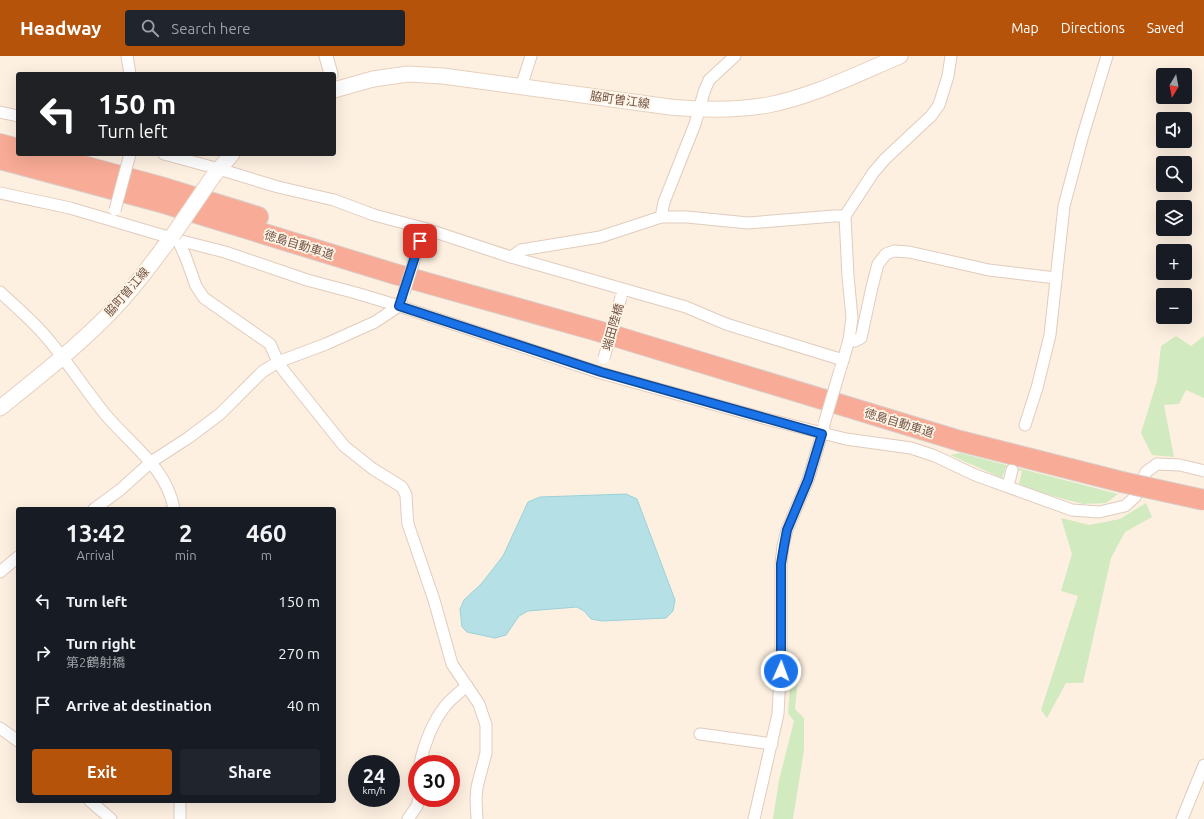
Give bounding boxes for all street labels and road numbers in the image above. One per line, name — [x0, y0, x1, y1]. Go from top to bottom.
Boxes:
street label: 脇町曽江線 — [589, 89, 651, 110]
street label: 徳島自動車道 — [263, 228, 335, 261]
street label: 脇町曽江線 — [102, 265, 151, 319]
street label: 端田陸橋 — [600, 302, 625, 352]
street label: 徳島自動車道 — [863, 406, 935, 439]

